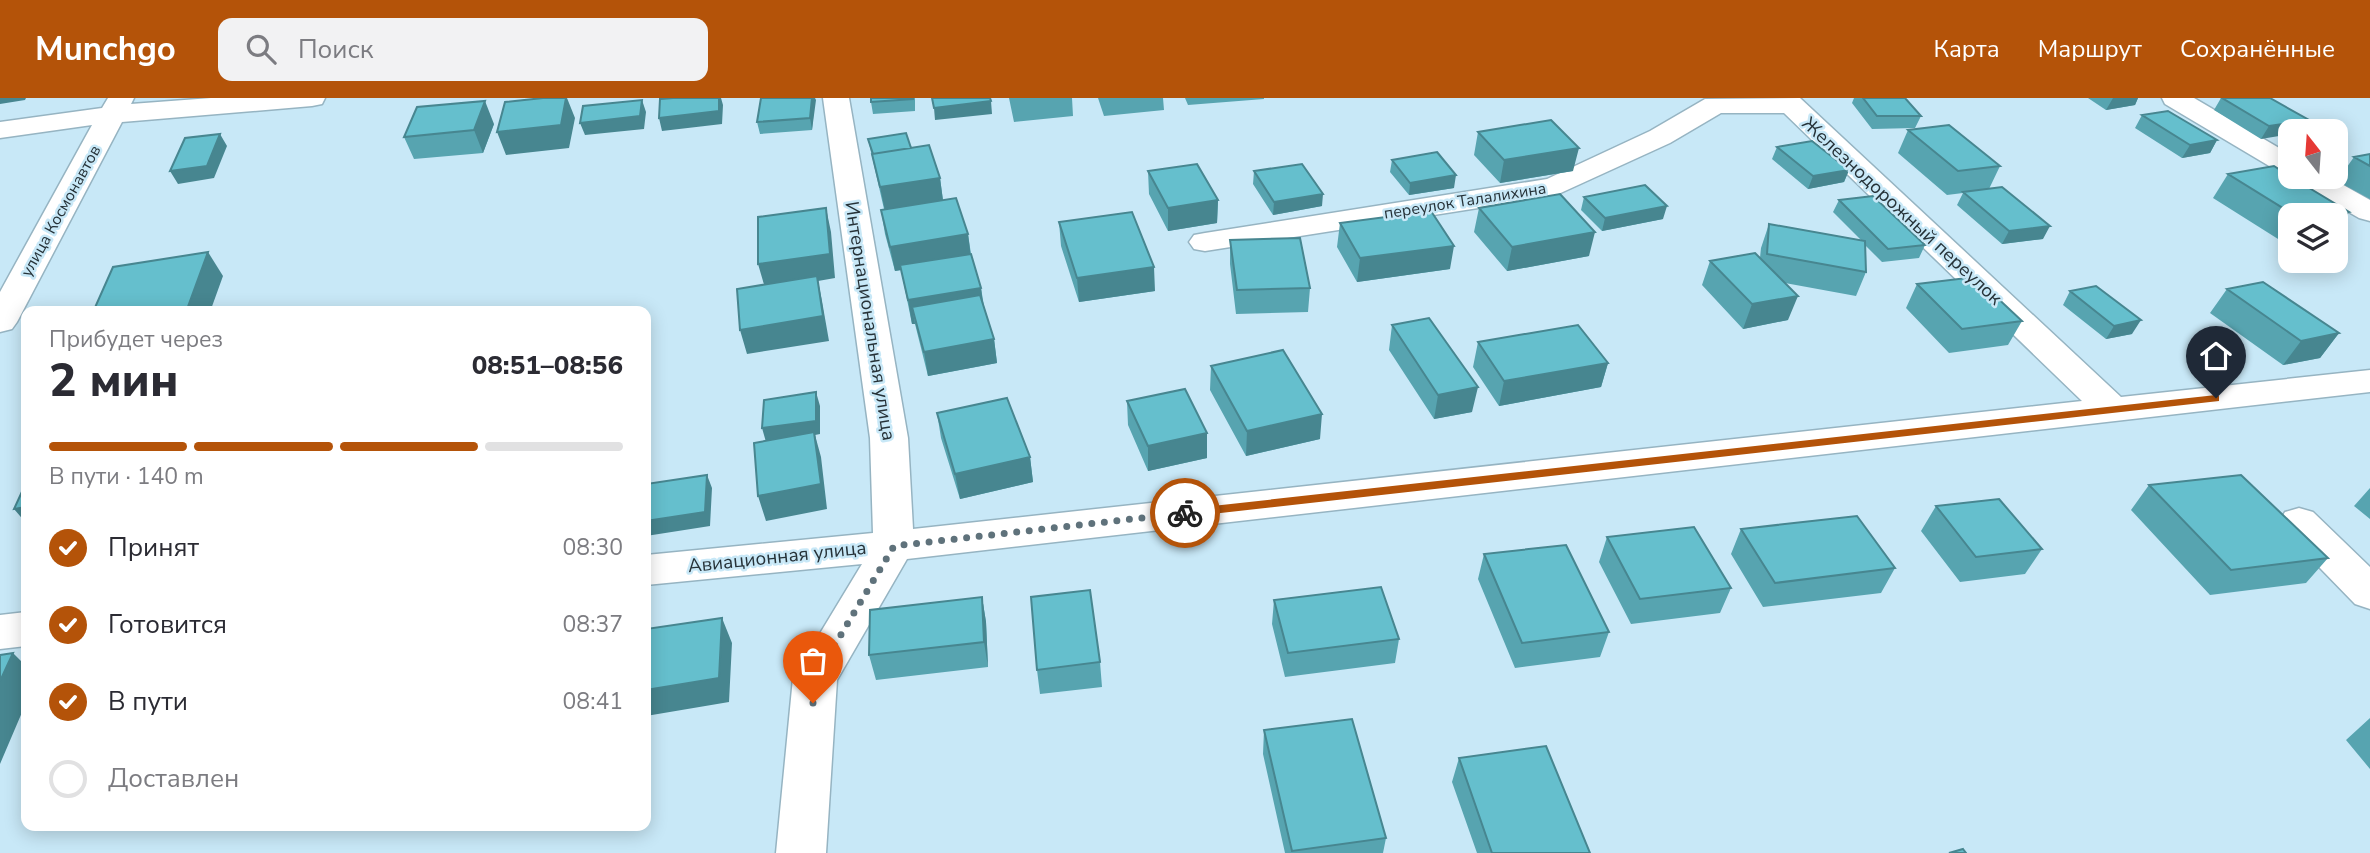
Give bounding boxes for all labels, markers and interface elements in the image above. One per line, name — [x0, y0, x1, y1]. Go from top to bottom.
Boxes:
search box — [218, 18, 708, 81]
text: Munchgo — [35, 27, 176, 72]
icon: search — [242, 30, 280, 68]
text: Поиск — [298, 32, 373, 67]
text: Карта — [1934, 33, 2000, 65]
text: Маршрут — [2038, 33, 2142, 65]
text: Сохранённые — [2180, 33, 2335, 65]
street label: Железнодорожный переулок — [1796, 111, 2008, 311]
north arrow — [2278, 119, 2348, 189]
map controls — [2278, 119, 2348, 273]
street label: улица Космонавтов — [16, 141, 106, 281]
street label: переулок Талалихина — [1382, 177, 1548, 225]
street label: Интернациональная улица — [838, 200, 902, 442]
button: layers — [2278, 203, 2348, 273]
text: Прибудет через — [49, 324, 223, 355]
pin — [2186, 326, 2246, 398]
icon: home — [2197, 337, 2235, 375]
text: 08:51–08:56 — [472, 348, 623, 383]
text: 2 мин — [49, 349, 178, 412]
text: В пути · 140 m — [49, 461, 204, 492]
courier — [1150, 478, 1220, 548]
icon: bike — [1166, 494, 1204, 532]
icon: check — [49, 529, 87, 567]
text: Принят — [108, 530, 199, 565]
text: 08:30 — [563, 532, 623, 563]
street label: Авиационная улица — [686, 535, 868, 579]
icon: check — [49, 606, 87, 644]
text: Готовится — [108, 607, 227, 642]
text: 08:37 — [563, 609, 623, 640]
pin — [783, 631, 843, 703]
icon: bag — [794, 642, 832, 680]
icon: check — [49, 683, 87, 721]
text: В пути — [108, 684, 188, 719]
text: 08:41 — [563, 686, 623, 717]
text: Доставлен — [108, 761, 239, 796]

